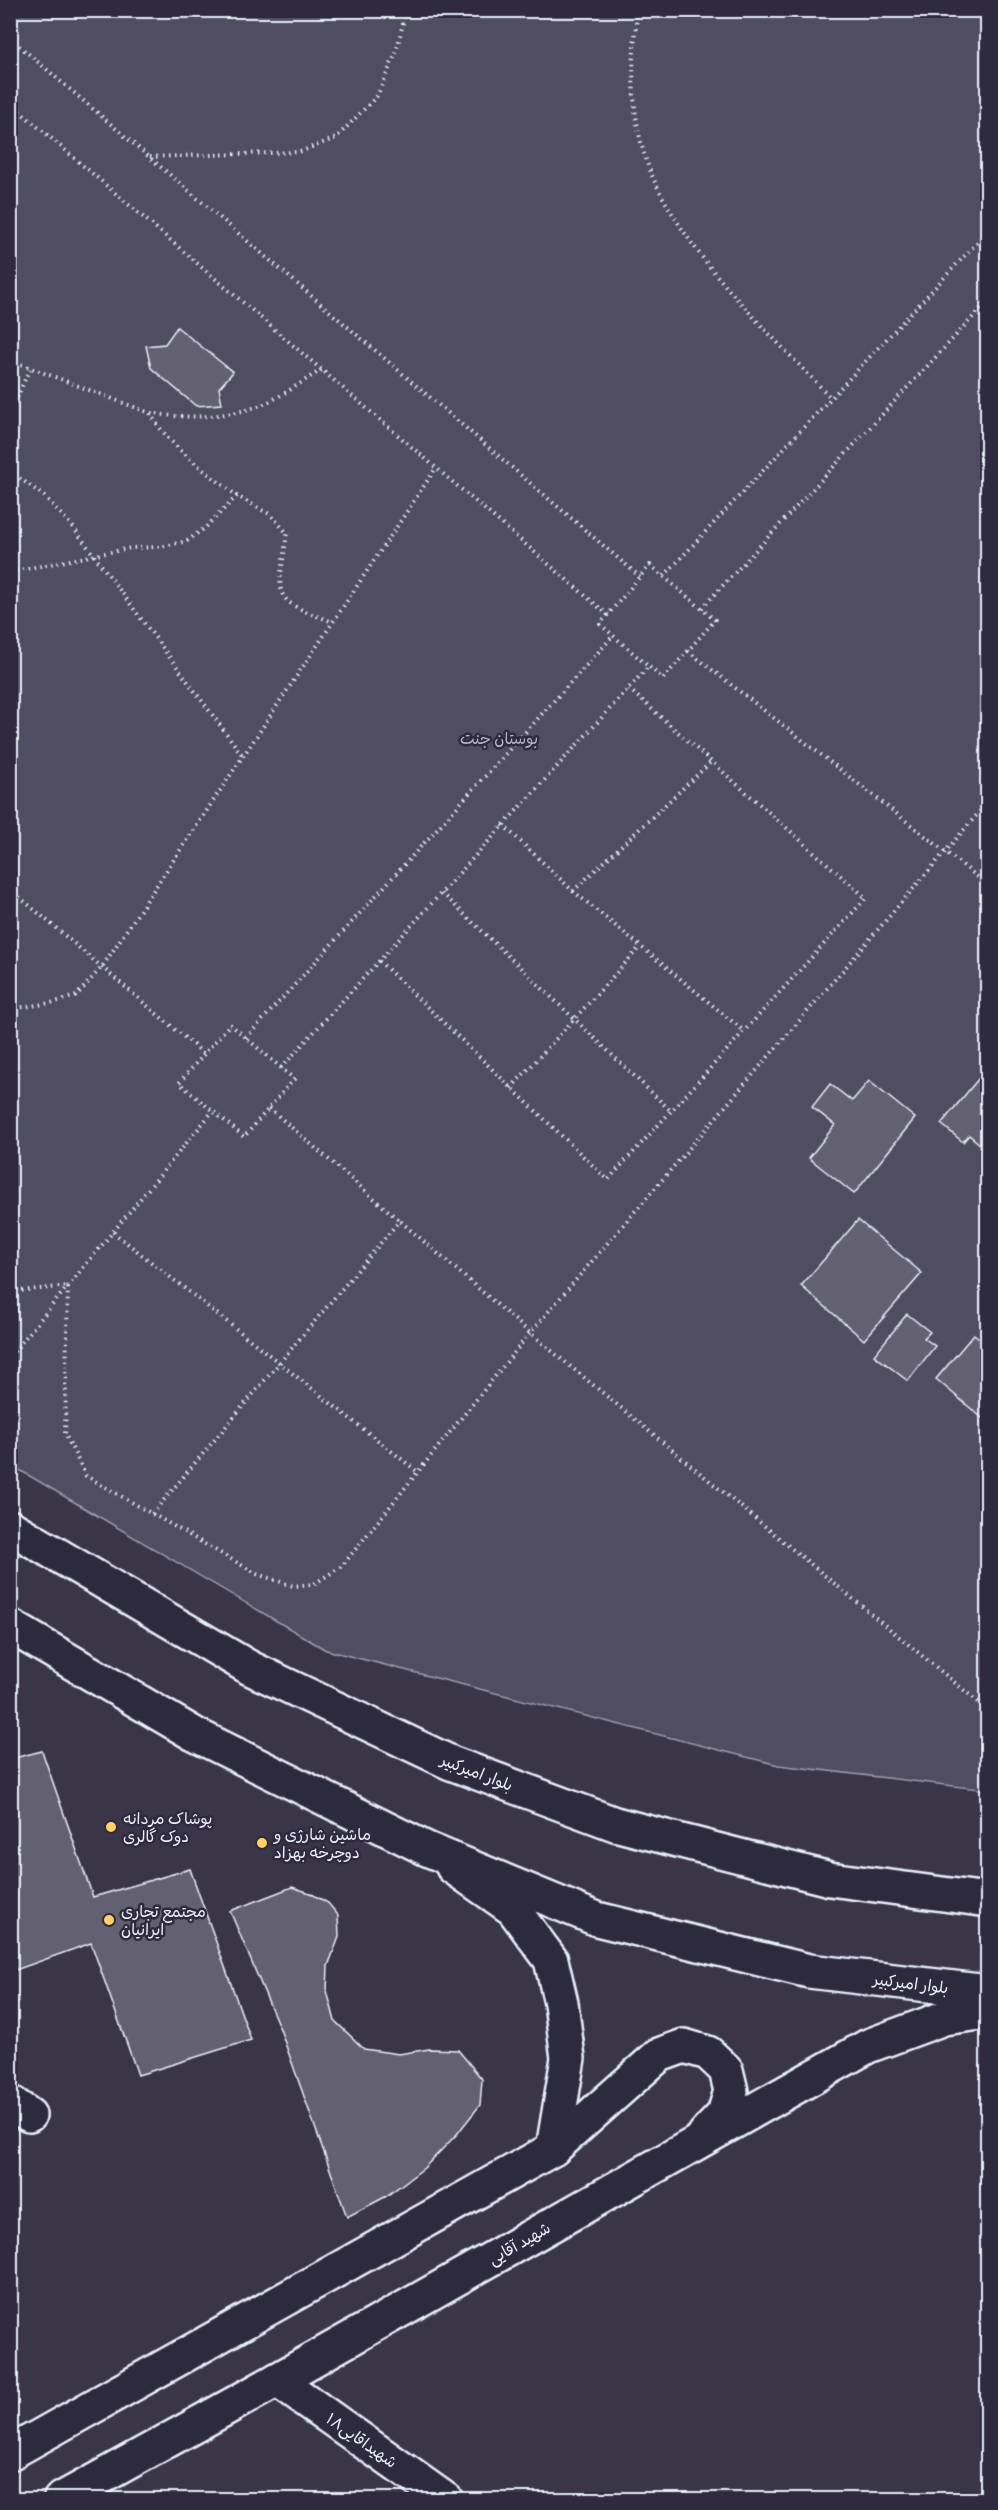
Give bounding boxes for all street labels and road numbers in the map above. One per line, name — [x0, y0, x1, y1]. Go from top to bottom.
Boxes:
street label: بلوار امیرکبیر — [436, 1749, 515, 1796]
street label: بلوار امیرکبیر — [870, 1969, 950, 1999]
street label: شهید آقایی — [485, 2218, 554, 2270]
street label: شهیداقایی۱۸ — [322, 2409, 401, 2473]

